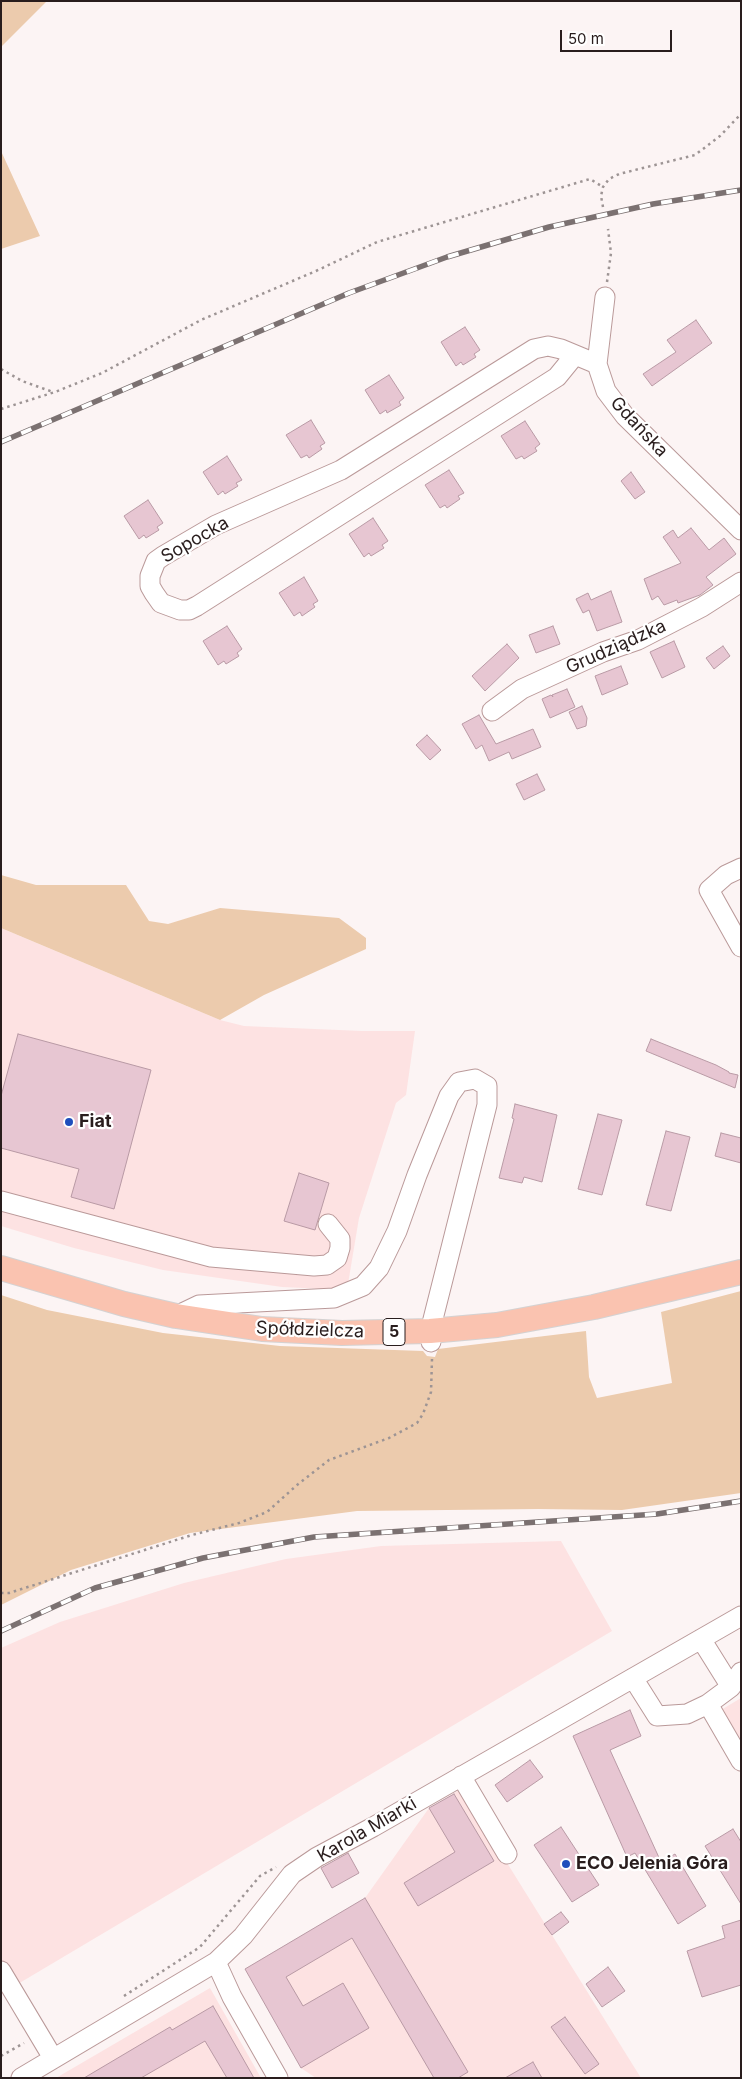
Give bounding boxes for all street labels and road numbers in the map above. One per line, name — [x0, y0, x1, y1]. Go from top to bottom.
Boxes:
street label: Gdańska — [606, 392, 672, 462]
street label: Sopocka — [157, 512, 233, 568]
street label: Grudziądzka — [563, 615, 669, 679]
street label: Spółdzielcza — [256, 1317, 364, 1343]
road number: 5 — [383, 1318, 405, 1345]
street label: Karola Miarki — [314, 1793, 420, 1867]

